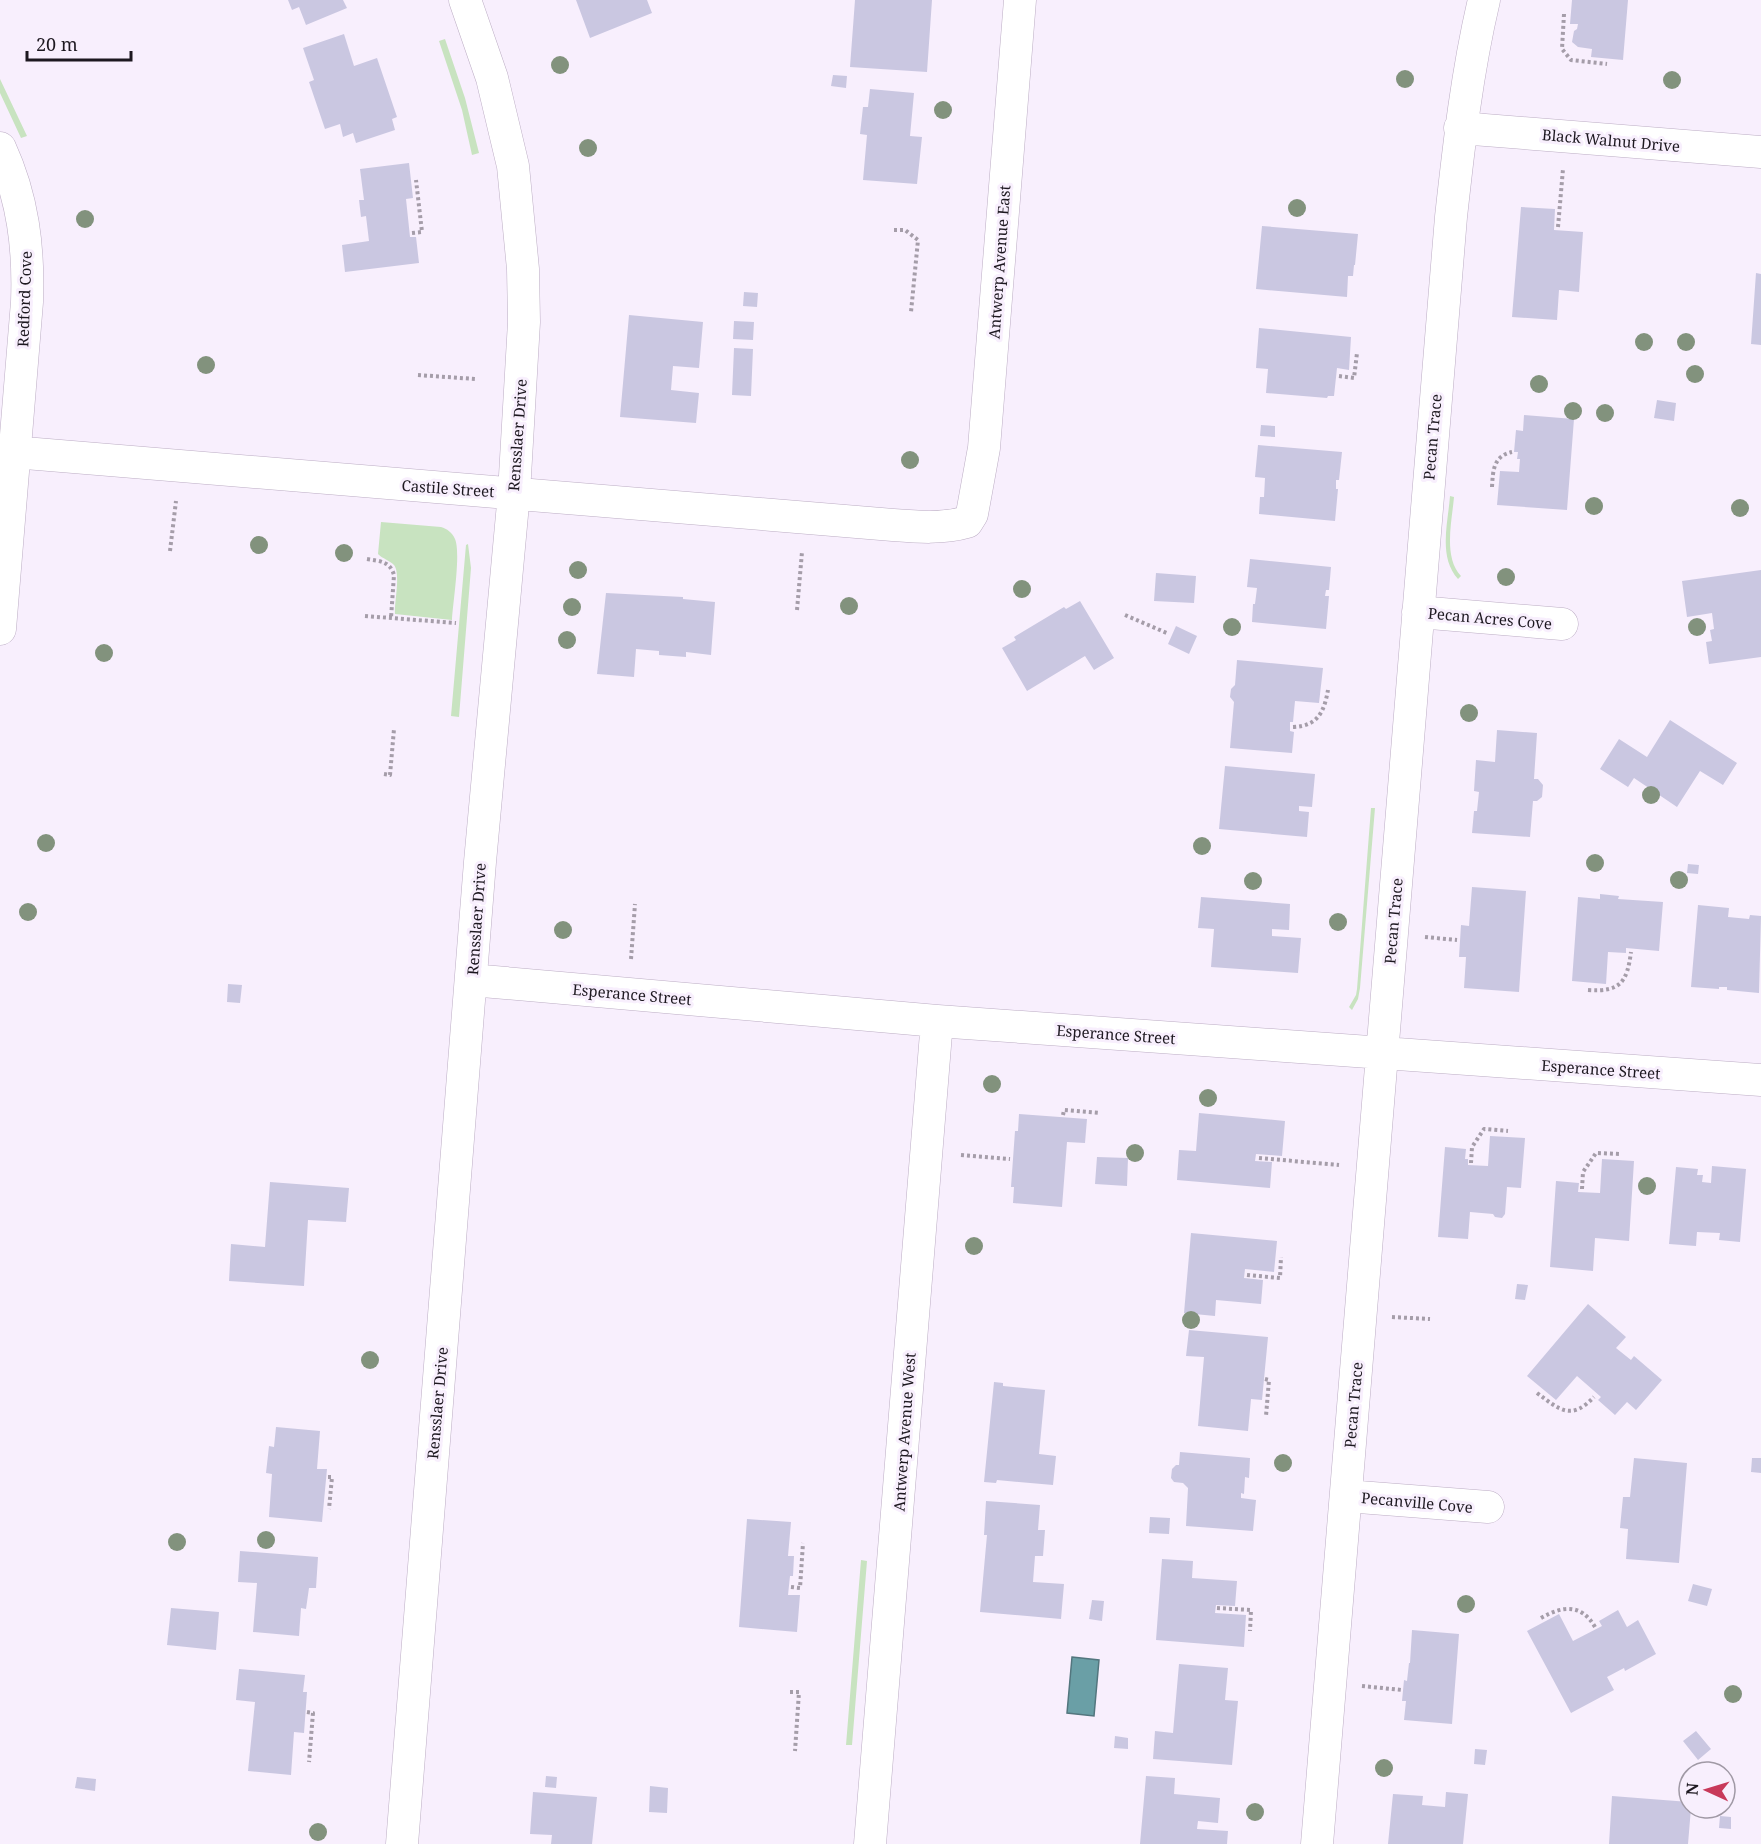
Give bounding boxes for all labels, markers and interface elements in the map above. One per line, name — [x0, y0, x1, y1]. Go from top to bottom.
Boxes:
scale bar — [27, 24, 130, 62]
text: 20 m — [36, 32, 78, 56]
street label: Black Walnut Drive — [1541, 124, 1681, 156]
street label: Antwerp Avenue East — [984, 184, 1014, 340]
street label: Redford Cove — [12, 251, 36, 347]
street label: Rensslaer Drive — [503, 378, 531, 492]
street label: Pecan Trace — [1418, 393, 1446, 481]
street label: Castile Street — [401, 475, 495, 501]
street label: Pecan Acres Cove — [1427, 603, 1553, 633]
street label: Rensslaer Drive — [462, 862, 490, 976]
street label: Pecan Trace — [1379, 877, 1407, 965]
street label: Esperance Street — [572, 979, 692, 1009]
street label: Esperance Street — [1056, 1020, 1176, 1048]
street label: Esperance Street — [1541, 1055, 1661, 1083]
street label: Rensslaer Drive — [422, 1346, 452, 1460]
street label: Antwerp Avenue West — [888, 1352, 920, 1512]
street label: Pecan Trace — [1339, 1361, 1367, 1449]
street label: Pecanville Cove — [1360, 1487, 1474, 1517]
north arrow — [1677, 1760, 1737, 1820]
text: N — [1681, 1782, 1703, 1796]

